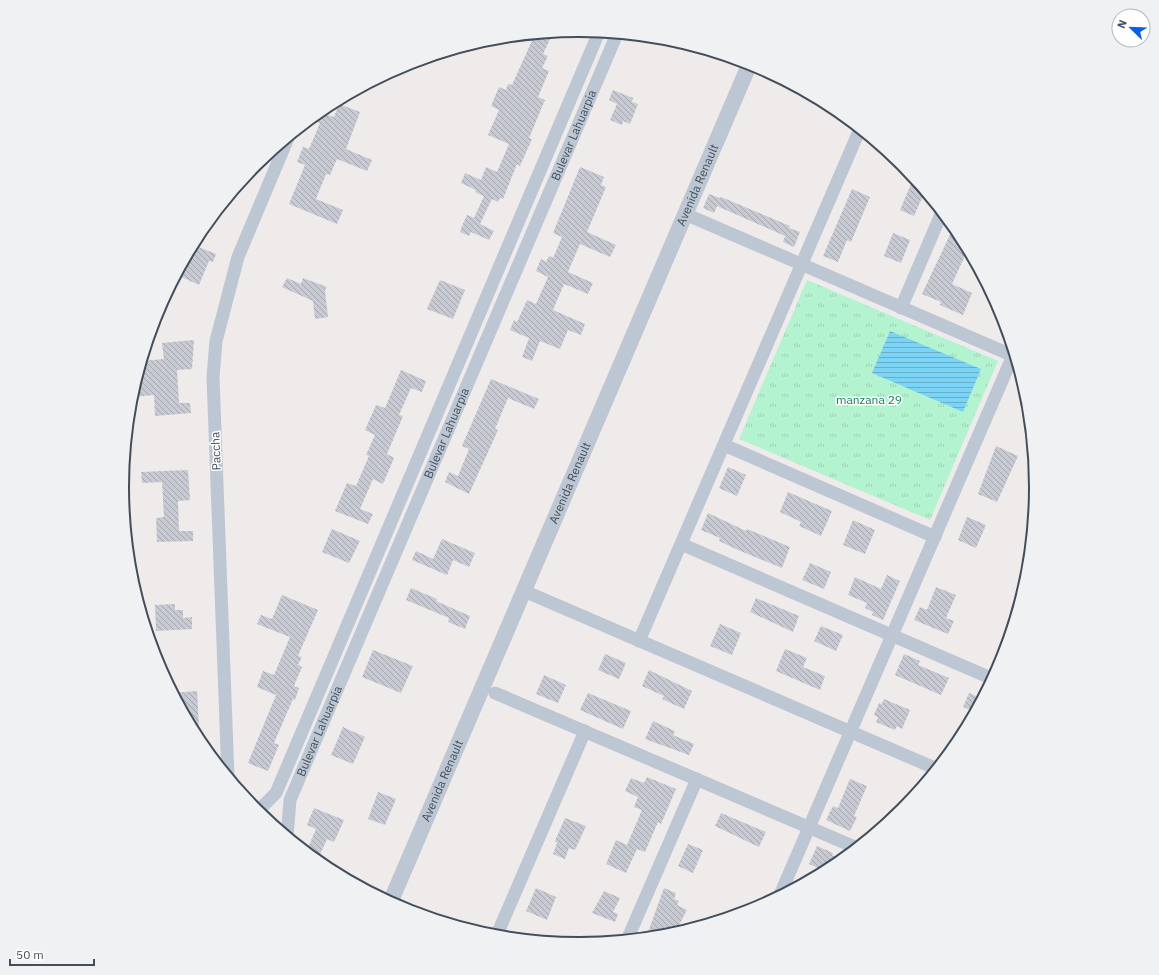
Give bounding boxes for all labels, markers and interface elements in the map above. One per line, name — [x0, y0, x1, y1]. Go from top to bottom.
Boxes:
north arrow — [1111, 8, 1151, 48]
text: N — [1114, 18, 1130, 30]
street label: Bulevar Lahuarpia — [547, 87, 600, 183]
street label: Avenida Renault — [673, 142, 721, 228]
street label: Bulevar Lahuarpia — [420, 385, 472, 481]
park label: manzana 29 — [836, 392, 902, 407]
street label: Paccha — [207, 431, 224, 471]
street label: Avenida Renault — [545, 440, 594, 526]
street label: Bulevar Lahuarpia — [293, 683, 345, 779]
street label: Avenida Renault — [418, 737, 466, 824]
scale bar — [10, 941, 94, 967]
text: 50 m — [16, 947, 44, 962]

